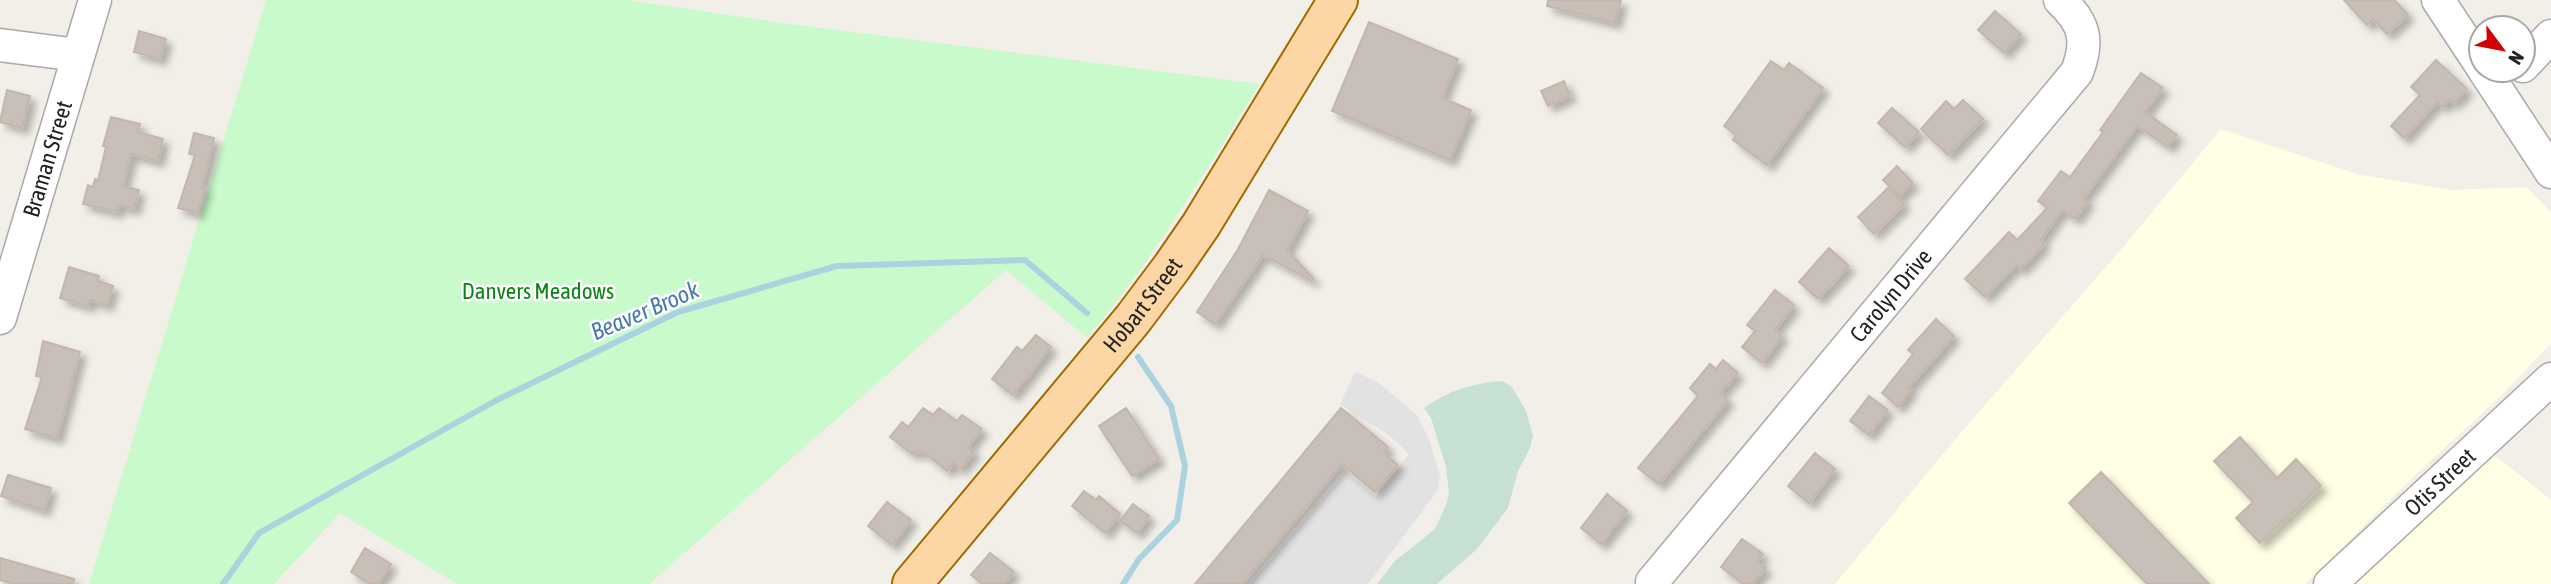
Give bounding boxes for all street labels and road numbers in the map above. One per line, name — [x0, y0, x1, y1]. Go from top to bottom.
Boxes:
street label: Braman Street — [18, 98, 77, 220]
street label: Carolyn Drive — [1845, 244, 1937, 347]
street label: Hobart Street — [1098, 253, 1187, 358]
street label: Otis Street — [2399, 443, 2481, 521]

